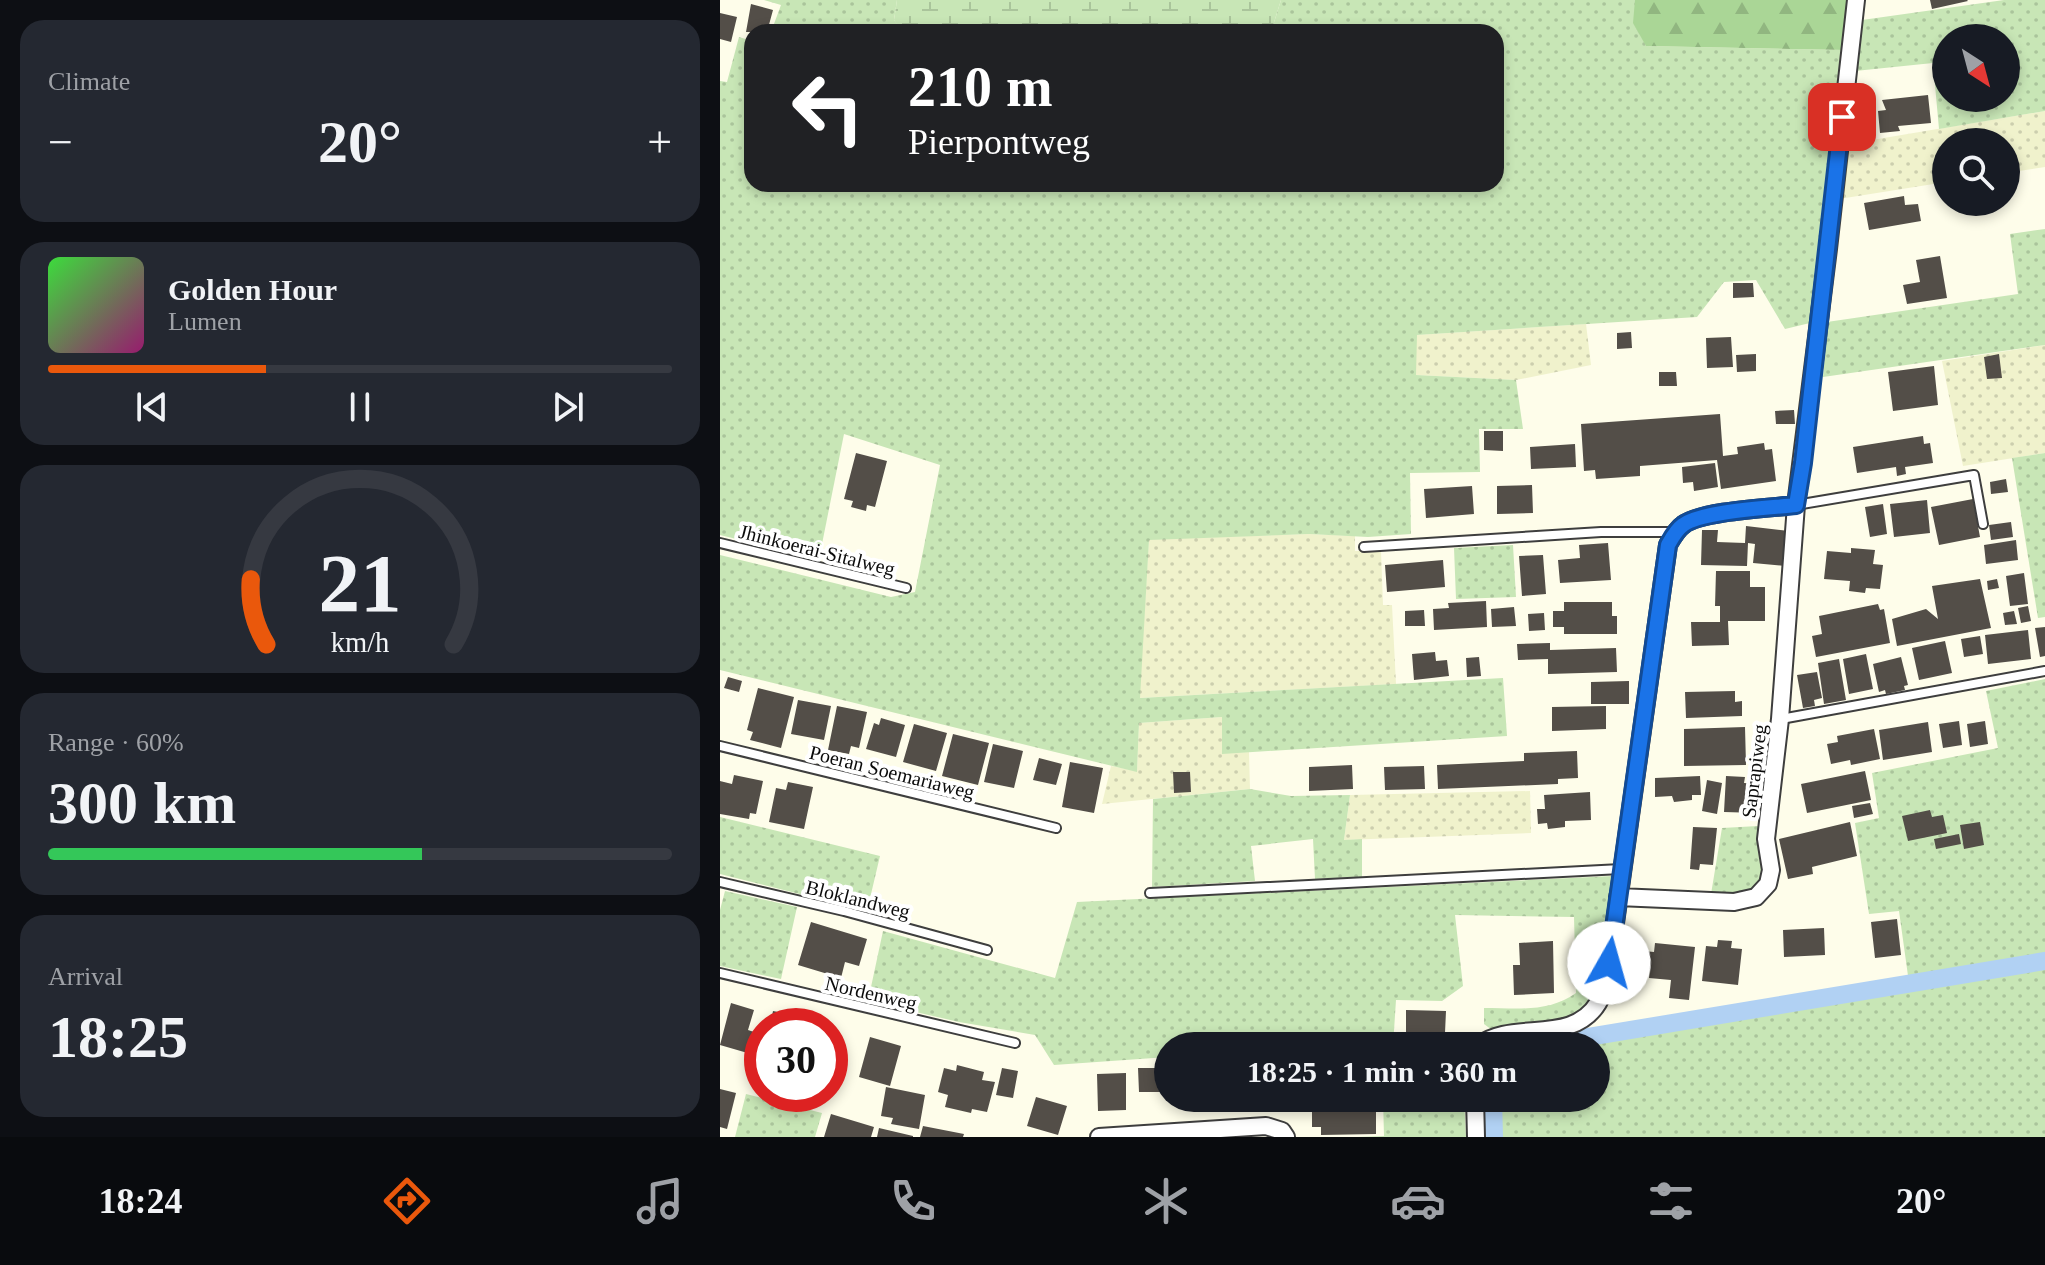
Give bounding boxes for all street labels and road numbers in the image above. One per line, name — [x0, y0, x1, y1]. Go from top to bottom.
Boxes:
street label: Jhinkoerai-Sitalweg — [736, 520, 897, 581]
street label: Saprapiweg — [1737, 723, 1772, 819]
street label: Poeran Soemariaweg — [807, 741, 977, 804]
street label: Bloklandweg — [803, 875, 912, 924]
street label: Nordenweg — [823, 972, 919, 1015]

